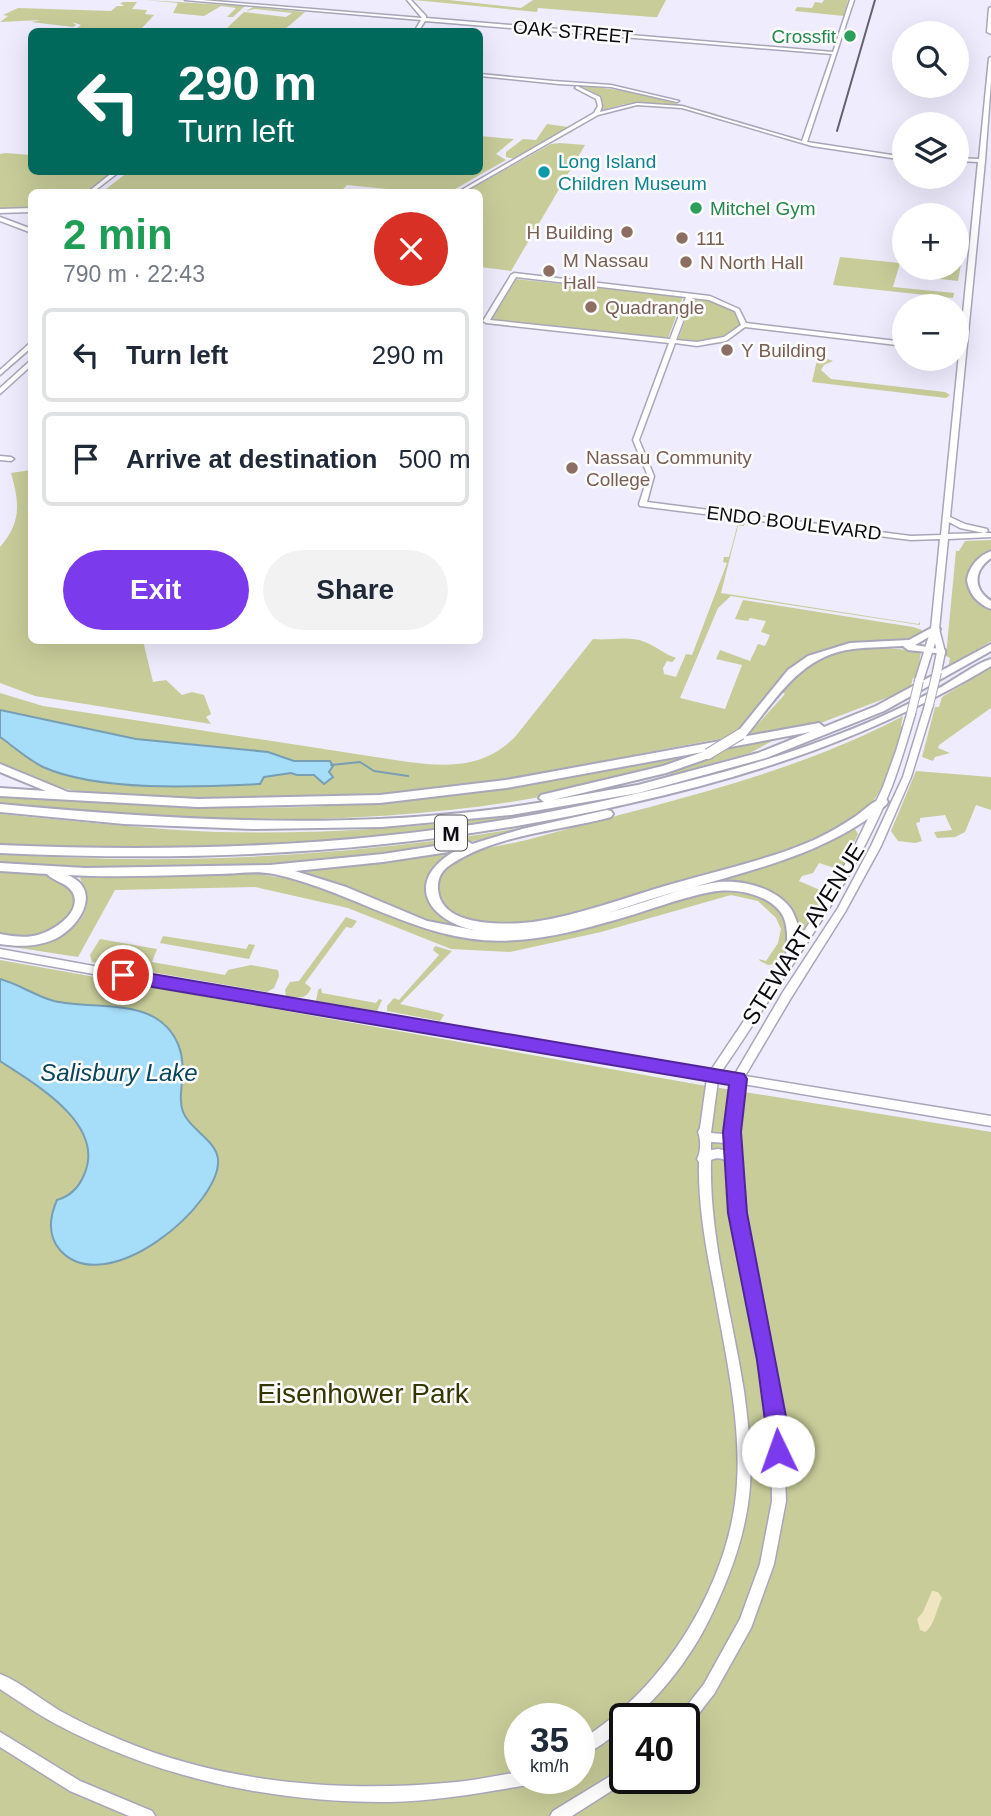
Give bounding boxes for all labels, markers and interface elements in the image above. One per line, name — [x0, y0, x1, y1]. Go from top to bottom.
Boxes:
street label: OAK STREET — [512, 16, 634, 48]
map controls — [892, 21, 969, 371]
button: search — [892, 21, 969, 98]
place label: Crossfit — [772, 26, 837, 47]
marker: Crossfit — [842, 28, 858, 44]
icon: left — [63, 56, 154, 147]
text: 290 m — [178, 56, 317, 110]
button: layers — [892, 112, 969, 189]
text: Turn left — [178, 113, 294, 149]
place label: Long Island Children Museum — [558, 151, 707, 194]
marker: Long Island Children Museum — [536, 164, 552, 180]
place label: Mitchel Gym — [710, 198, 816, 219]
marker: Mitchel Gym — [688, 200, 704, 216]
button: + — [892, 203, 969, 280]
text: 2 min — [63, 211, 173, 258]
button: close — [374, 212, 448, 286]
place label: H Building — [526, 222, 613, 243]
marker: H Building — [619, 224, 635, 240]
place label: 111 — [696, 228, 725, 249]
marker: 111 — [674, 230, 690, 246]
place label: M Nassau Hall — [563, 250, 649, 293]
place label: N North Hall — [700, 252, 803, 273]
marker: N North Hall — [678, 254, 694, 270]
text: 790 m · 22:43 — [63, 261, 205, 287]
marker: M Nassau Hall — [541, 263, 557, 279]
button: − — [892, 294, 969, 371]
place label: Quadrangle — [605, 297, 704, 318]
marker: Quadrangle — [583, 299, 599, 315]
icon: left — [67, 336, 105, 374]
text: Turn left — [126, 340, 228, 370]
text: 290 m — [372, 340, 444, 370]
place label: Y Building — [741, 340, 826, 361]
marker: Y Building — [719, 342, 735, 358]
icon: arrive — [67, 440, 105, 478]
text: Arrive at destination — [126, 444, 377, 474]
text: 500 m — [398, 444, 471, 474]
place label: Nassau Community College — [586, 447, 752, 490]
marker: Nassau Community College — [564, 460, 580, 476]
street label: ENDO BOULEVARD — [705, 502, 883, 544]
button: Exit — [63, 550, 249, 630]
button: Share — [263, 550, 448, 630]
road number: M — [435, 816, 467, 850]
street label: STEWART AVENUE — [737, 839, 869, 1029]
pin — [93, 945, 153, 1005]
icon: arrive — [104, 956, 142, 994]
water label: Salisbury Lake — [40, 1059, 198, 1086]
park label: Eisenhower Park — [257, 1378, 470, 1409]
position arrow — [741, 1414, 815, 1488]
speed limit sign: 40 — [609, 1703, 700, 1794]
text: 35 — [530, 1720, 569, 1759]
text: km/h — [530, 1756, 569, 1776]

